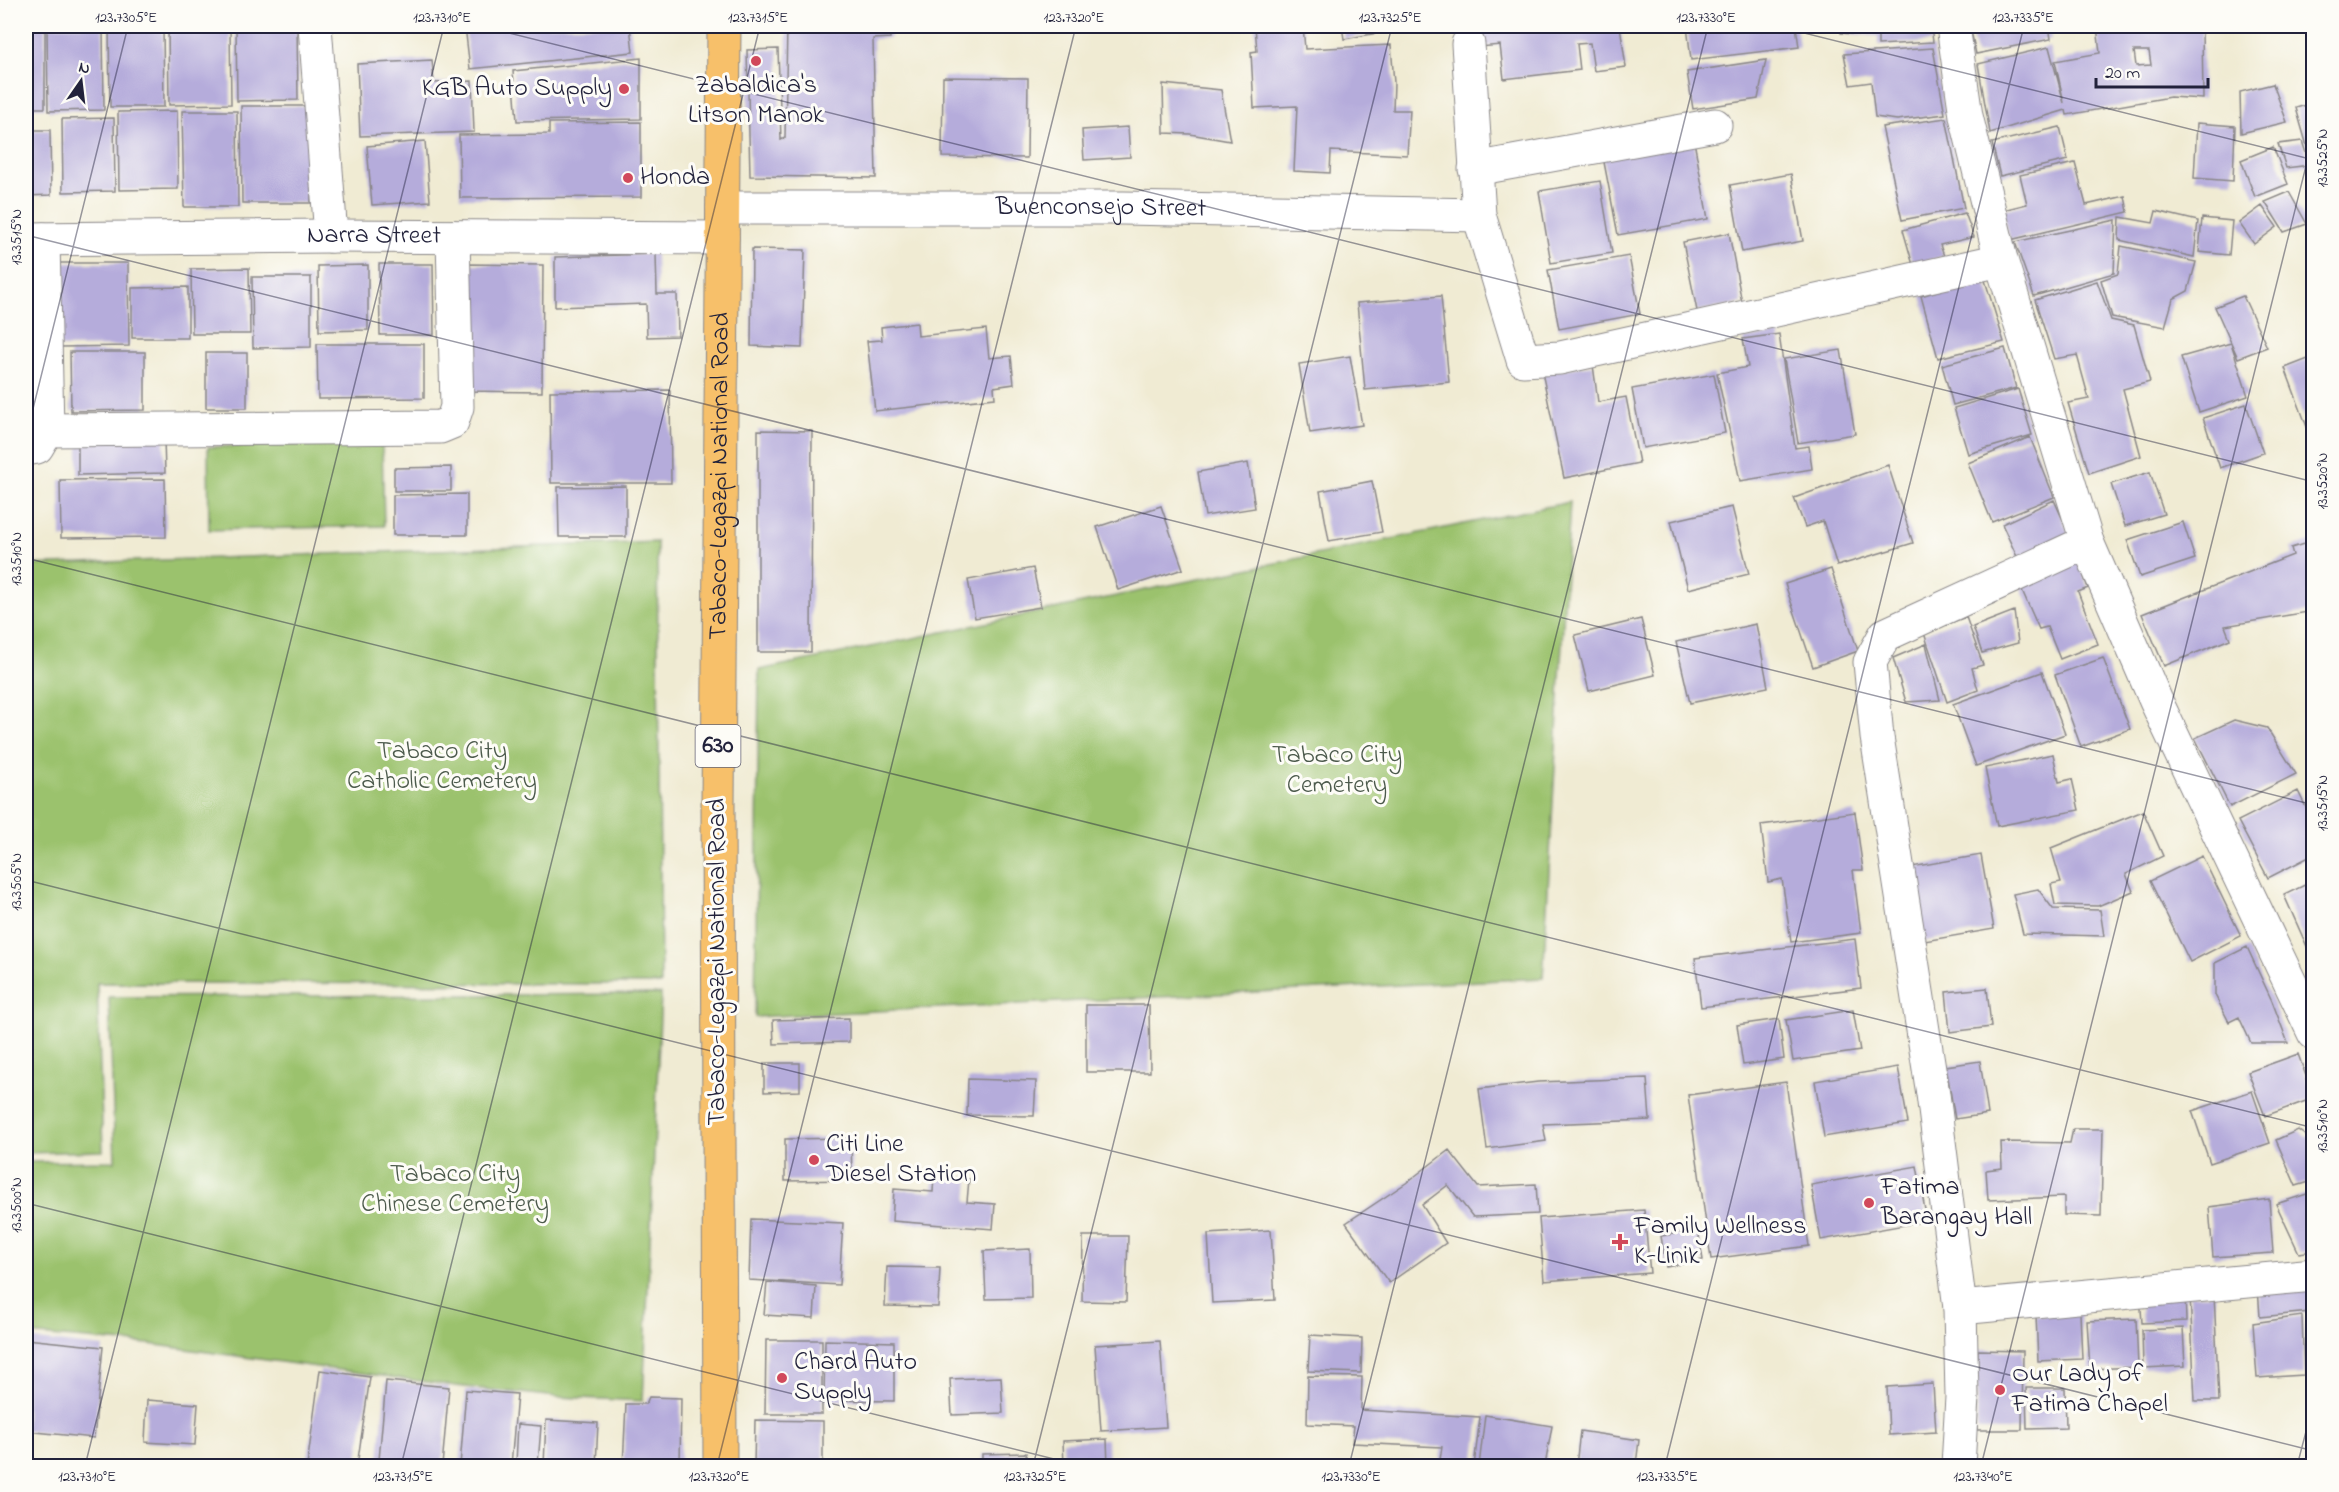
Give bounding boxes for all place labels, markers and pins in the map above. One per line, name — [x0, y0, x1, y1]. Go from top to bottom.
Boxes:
marker: Zabaldica's Litson Manok — [749, 54, 763, 68]
place label: Zabaldica's Litson Manok — [688, 67, 825, 135]
place label: KGB Auto Supply — [422, 70, 612, 108]
marker: KGB Auto Supply — [617, 82, 631, 96]
place label: Honda — [640, 159, 710, 197]
marker: Honda — [621, 171, 635, 185]
place label: Citi Line Diesel Station — [825, 1126, 976, 1194]
marker: Citi Line Diesel Station — [807, 1153, 821, 1167]
place label: Fatima Barangay Hall — [1880, 1169, 2032, 1237]
marker: Fatima Barangay Hall — [1862, 1196, 1876, 1210]
place label: Family Wellness K-Linik — [1633, 1208, 1807, 1276]
marker: Family Wellness K-Linik — [1611, 1233, 1629, 1251]
place label: Chard Auto Supply — [794, 1344, 917, 1412]
place label: Our Lady of Fatima Chapel — [2011, 1356, 2168, 1424]
marker: Chard Auto Supply — [775, 1371, 789, 1385]
marker: Our Lady of Fatima Chapel — [1993, 1383, 2007, 1397]

